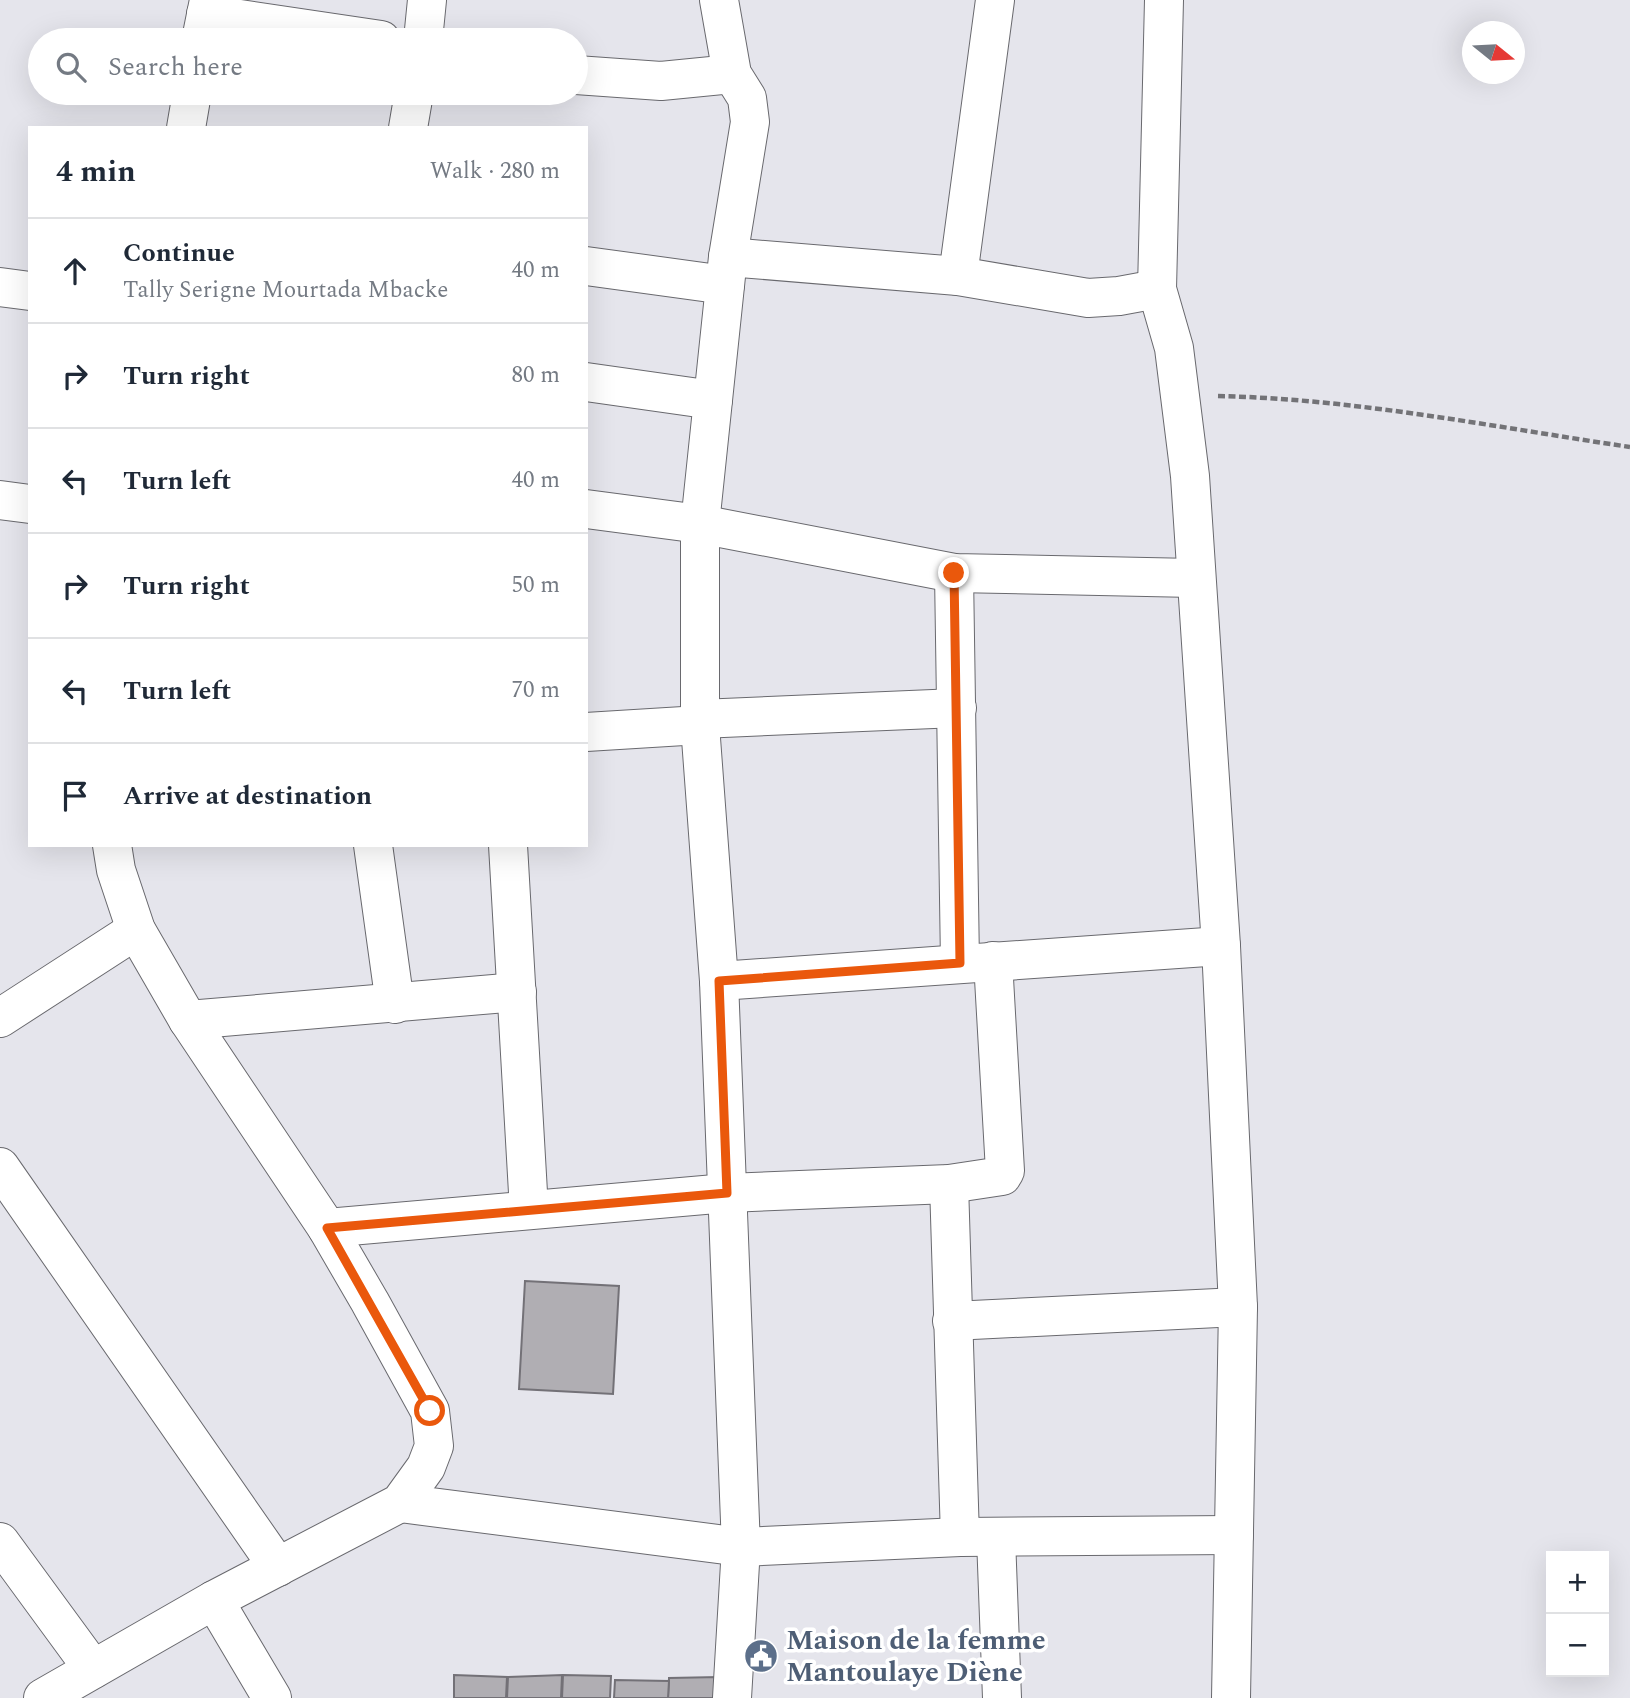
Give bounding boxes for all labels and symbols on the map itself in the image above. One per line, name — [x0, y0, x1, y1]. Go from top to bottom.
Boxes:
north arrow — [1462, 21, 1525, 84]
route end — [938, 557, 969, 588]
route start — [414, 1395, 445, 1426]
place label: Maison de la femme Mantoulaye Diène — [786, 1619, 1046, 1694]
public building icon: Maison de la femme Mantoulaye Diène — [742, 1637, 780, 1675]

